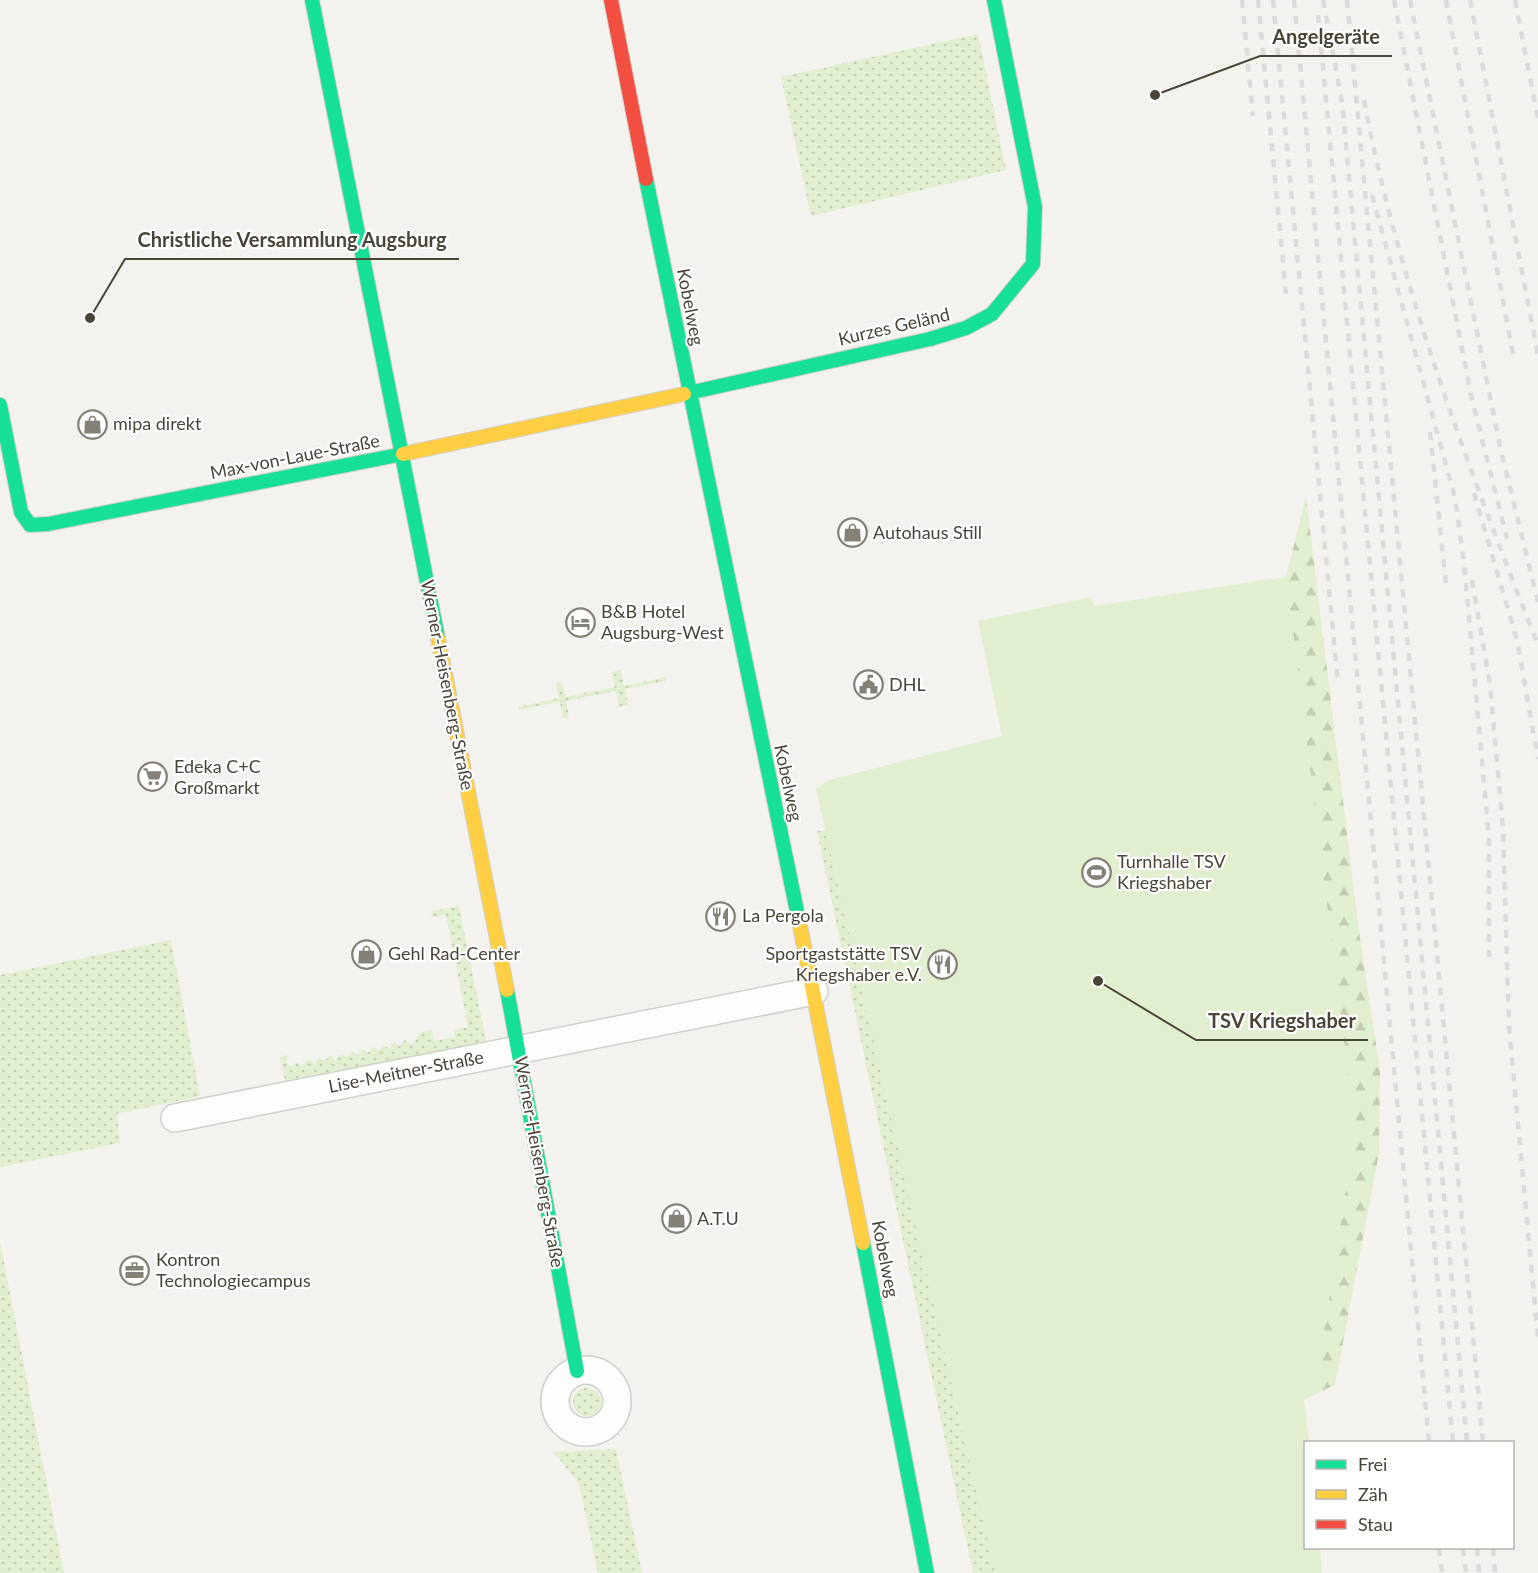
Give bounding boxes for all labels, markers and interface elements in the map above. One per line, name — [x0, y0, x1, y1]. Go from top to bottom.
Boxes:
callout: Angelgeräte — [1260, 18, 1392, 56]
text: Angelgeräte — [1271, 24, 1380, 48]
callout: Christliche Versammlung Augsburg — [125, 221, 459, 259]
text: Christliche Versammlung Augsburg — [138, 227, 447, 251]
street label: Kobelweg — [673, 266, 709, 347]
street label: Kurzes Geländ — [836, 303, 952, 350]
shop icon: mipa direkt — [76, 408, 108, 440]
place label: mipa direkt — [113, 412, 202, 434]
street label: Max-von-Laue-Straße — [208, 429, 381, 483]
shop icon: Autohaus Still — [836, 517, 868, 549]
place label: Autohaus Still — [873, 521, 982, 543]
street label: Werner-Heisenberg-Straße — [417, 578, 479, 792]
place label: B&B Hotel Augsburg-West — [601, 600, 724, 643]
hotel icon: B&B Hotel Augsburg-West — [564, 606, 596, 638]
public building icon: DHL — [852, 669, 884, 701]
place label: DHL — [889, 673, 926, 695]
street label: Kobelweg — [770, 742, 808, 823]
place label: Edeka C+C Großmarkt — [174, 755, 261, 798]
supermarket icon: Edeka C+C Großmarkt — [137, 761, 169, 793]
place label: Turnhalle TSV Kriegshaber — [1117, 850, 1227, 893]
sports icon: Turnhalle TSV Kriegshaber — [1080, 856, 1112, 888]
restaurant icon: La Pergola — [705, 900, 737, 932]
place label: La Pergola — [742, 904, 824, 926]
shop icon: Gehl Rad-Center — [351, 938, 383, 970]
place label: Gehl Rad-Center — [388, 942, 520, 964]
place label: Sportgaststätte TSV Kriegshaber e.V. — [765, 942, 923, 985]
restaurant icon: Sportgaststätte TSV Kriegshaber e.V. — [927, 948, 959, 980]
callout: TSV Kriegshaber — [1196, 1002, 1368, 1040]
text: TSV Kriegshaber — [1208, 1008, 1356, 1032]
street label: Lise-Meitner-Straße — [326, 1045, 485, 1097]
street label: Werner-Heisenberg-Straße — [511, 1055, 569, 1269]
shop icon: A.T.U — [660, 1203, 692, 1235]
place label: A.T.U — [697, 1207, 739, 1229]
street label: Kobelweg — [868, 1218, 904, 1299]
place label: Kontron Technologiecampus — [156, 1248, 311, 1291]
office icon: Kontron Technologiecampus — [119, 1254, 151, 1286]
legend — [1304, 1441, 1514, 1549]
text: Frei — [1358, 1453, 1387, 1475]
text: Zäh — [1358, 1483, 1388, 1505]
text: Stau — [1358, 1513, 1393, 1535]

